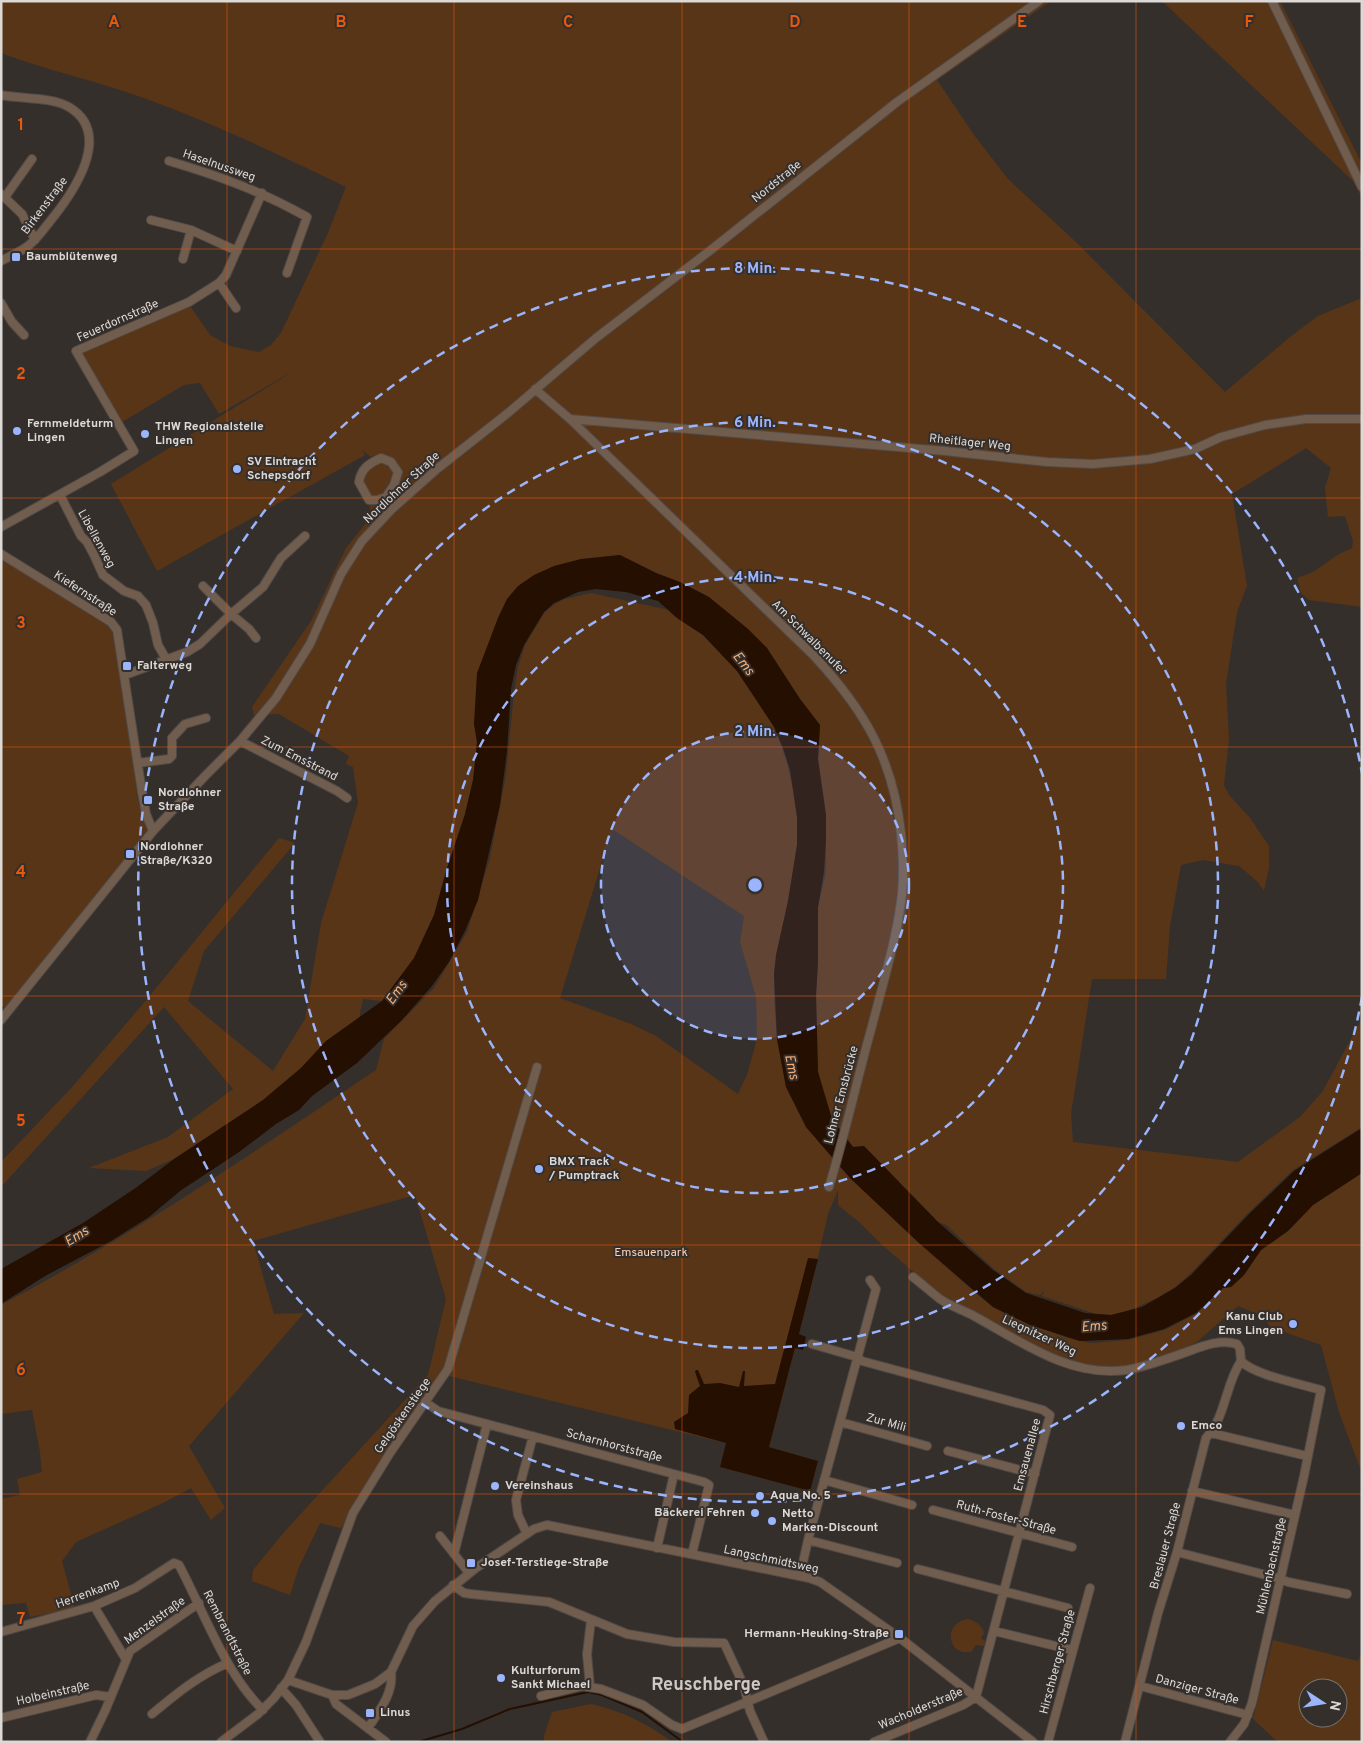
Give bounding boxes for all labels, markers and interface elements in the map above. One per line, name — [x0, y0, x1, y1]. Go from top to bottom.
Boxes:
text: A — [108, 13, 120, 33]
text: B — [335, 13, 347, 33]
text: C — [563, 13, 573, 33]
text: D — [789, 13, 801, 33]
text: E — [1017, 13, 1027, 33]
text: F — [1244, 13, 1254, 33]
text: 1 — [18, 116, 24, 136]
street label: Haselnussweg — [180, 146, 258, 186]
street label: Nordstraße — [749, 157, 805, 207]
street label: Birkenstraße — [18, 174, 72, 238]
place label: Baumblütenweg — [26, 249, 117, 265]
marker: Baumblütenweg — [10, 251, 22, 263]
text: 8 Min. — [734, 260, 776, 279]
street label: Feuerdornstraße — [75, 296, 161, 346]
text: 2 — [16, 365, 26, 385]
text: 6 Min. — [734, 414, 776, 433]
place label: Fernmeldeturm Lingen — [27, 416, 113, 446]
place label: THW Regionalstelle Lingen — [155, 419, 264, 449]
marker: Fernmeldeturm Lingen — [11, 425, 23, 437]
marker: THW Regionalstelle Lingen — [139, 428, 151, 440]
street label: Rheitlager Weg — [928, 431, 1012, 455]
street label: Nordlohner Straße — [360, 448, 444, 528]
place label: SV Eintracht Schepsdorf — [247, 454, 317, 484]
marker: SV Eintracht Schepsdorf — [231, 463, 243, 475]
street label: Libellenweg — [73, 507, 119, 571]
street label: Kiefernstraße — [50, 568, 120, 620]
text: 4 Min. — [734, 569, 777, 588]
street label: Am Schwalbenufer — [768, 597, 850, 679]
text: 3 — [16, 614, 26, 634]
water label: Ems — [728, 649, 758, 680]
place label: Falterweg — [137, 658, 192, 674]
marker: Falterweg — [121, 660, 133, 672]
text: 2 Min. — [734, 723, 776, 742]
street label: Zum Emsstrand — [258, 733, 340, 785]
place label: Nordlohner Straße — [158, 785, 221, 815]
marker: Nordlohner Straße — [142, 794, 154, 806]
place label: Nordlohner Straße/K320 — [140, 839, 213, 869]
marker: Nordlohner Straße/K320 — [124, 848, 136, 860]
text: 4 — [16, 863, 26, 883]
centre of rings — [746, 876, 764, 894]
water label: Ems — [383, 977, 412, 1008]
street label: Lohner Emsbrücke — [821, 1044, 863, 1146]
water label: Ems — [780, 1053, 802, 1082]
text: 5 — [16, 1112, 26, 1132]
place label: BMX Track / Pumptrack — [548, 1154, 620, 1184]
marker: BMX Track / Pumptrack — [533, 1163, 545, 1175]
water label: Ems — [62, 1223, 93, 1251]
park label: Emsauenpark — [614, 1245, 688, 1261]
place label: Kanu Club Ems Lingen — [1218, 1309, 1283, 1339]
street label: Liegnitzer Weg — [999, 1312, 1079, 1360]
water label: Ems — [1081, 1317, 1108, 1337]
marker: Kanu Club Ems Lingen — [1287, 1318, 1299, 1330]
text: 6 — [16, 1361, 26, 1381]
street label: Gelgöskenstiege — [371, 1375, 435, 1457]
street label: Zur Mili — [864, 1410, 908, 1436]
street label: Emsauenallee — [1011, 1417, 1045, 1493]
place label: Emco — [1191, 1418, 1222, 1434]
marker: Emco — [1175, 1420, 1187, 1432]
street label: Scharnhorststraße — [564, 1425, 664, 1467]
place label: Vereinshaus — [505, 1478, 573, 1494]
marker: Vereinshaus — [489, 1480, 501, 1492]
place label: Aqua No. 5 — [770, 1488, 831, 1504]
marker: Aqua No. 5 — [754, 1490, 766, 1502]
street label: Ruth-Foster-Straße — [954, 1497, 1058, 1539]
street label: Breslauer Straße — [1147, 1501, 1185, 1591]
place label: Bäckerei Fehren — [654, 1505, 745, 1521]
place label: Netto Marken-Discount — [782, 1506, 879, 1536]
marker: Bäckerei Fehren — [749, 1507, 761, 1519]
marker: Netto Marken-Discount — [766, 1515, 778, 1527]
street label: Mühlenbachstraße — [1253, 1516, 1291, 1616]
street label: Langschmidtsweg — [722, 1542, 820, 1578]
place label: Josef-Terstiege-Straße — [481, 1555, 609, 1571]
marker: Josef-Terstiege-Straße — [465, 1557, 477, 1569]
street label: Herrenkamp — [54, 1575, 122, 1613]
street label: Rembrandtstraße — [199, 1588, 255, 1678]
street label: Menzelstraße — [121, 1593, 189, 1649]
street label: Hirschberger Straße — [1036, 1608, 1080, 1716]
text: 7 — [17, 1610, 25, 1630]
place label: Hermann-Heuking-Straße — [744, 1626, 889, 1642]
marker: Hermann-Heuking-Straße — [893, 1628, 905, 1640]
place label: Kulturforum Sankt Michael — [511, 1663, 590, 1693]
street label: Danziger Straße — [1153, 1671, 1241, 1709]
marker: Kulturforum Sankt Michael — [495, 1672, 507, 1684]
district label: Reuschberge — [651, 1674, 761, 1697]
street label: Holbeinstraße — [15, 1678, 91, 1710]
north arrow — [1298, 1678, 1348, 1728]
street label: Wacholderstraße — [876, 1684, 966, 1734]
text: N — [1325, 1699, 1344, 1712]
place label: Linus — [380, 1705, 410, 1721]
marker: Linus — [364, 1707, 376, 1719]

